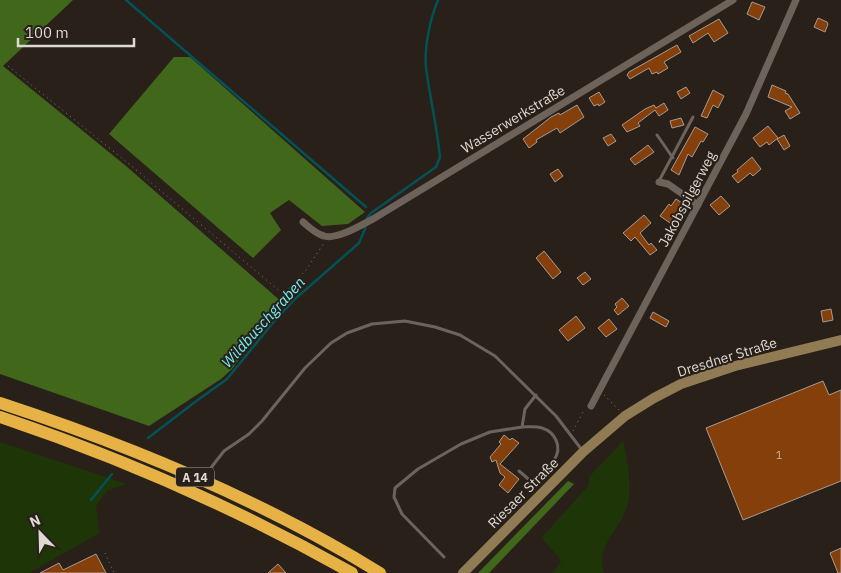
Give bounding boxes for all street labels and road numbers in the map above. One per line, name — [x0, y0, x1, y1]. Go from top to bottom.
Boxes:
street label: Wasserwerkstraße — [458, 81, 568, 157]
street label: Jakobspilgerweg — [654, 147, 720, 250]
street label: Dresdner Straße — [675, 333, 779, 381]
street label: Riesaer Straße — [484, 454, 562, 532]
road number: A 14 — [176, 468, 214, 487]

